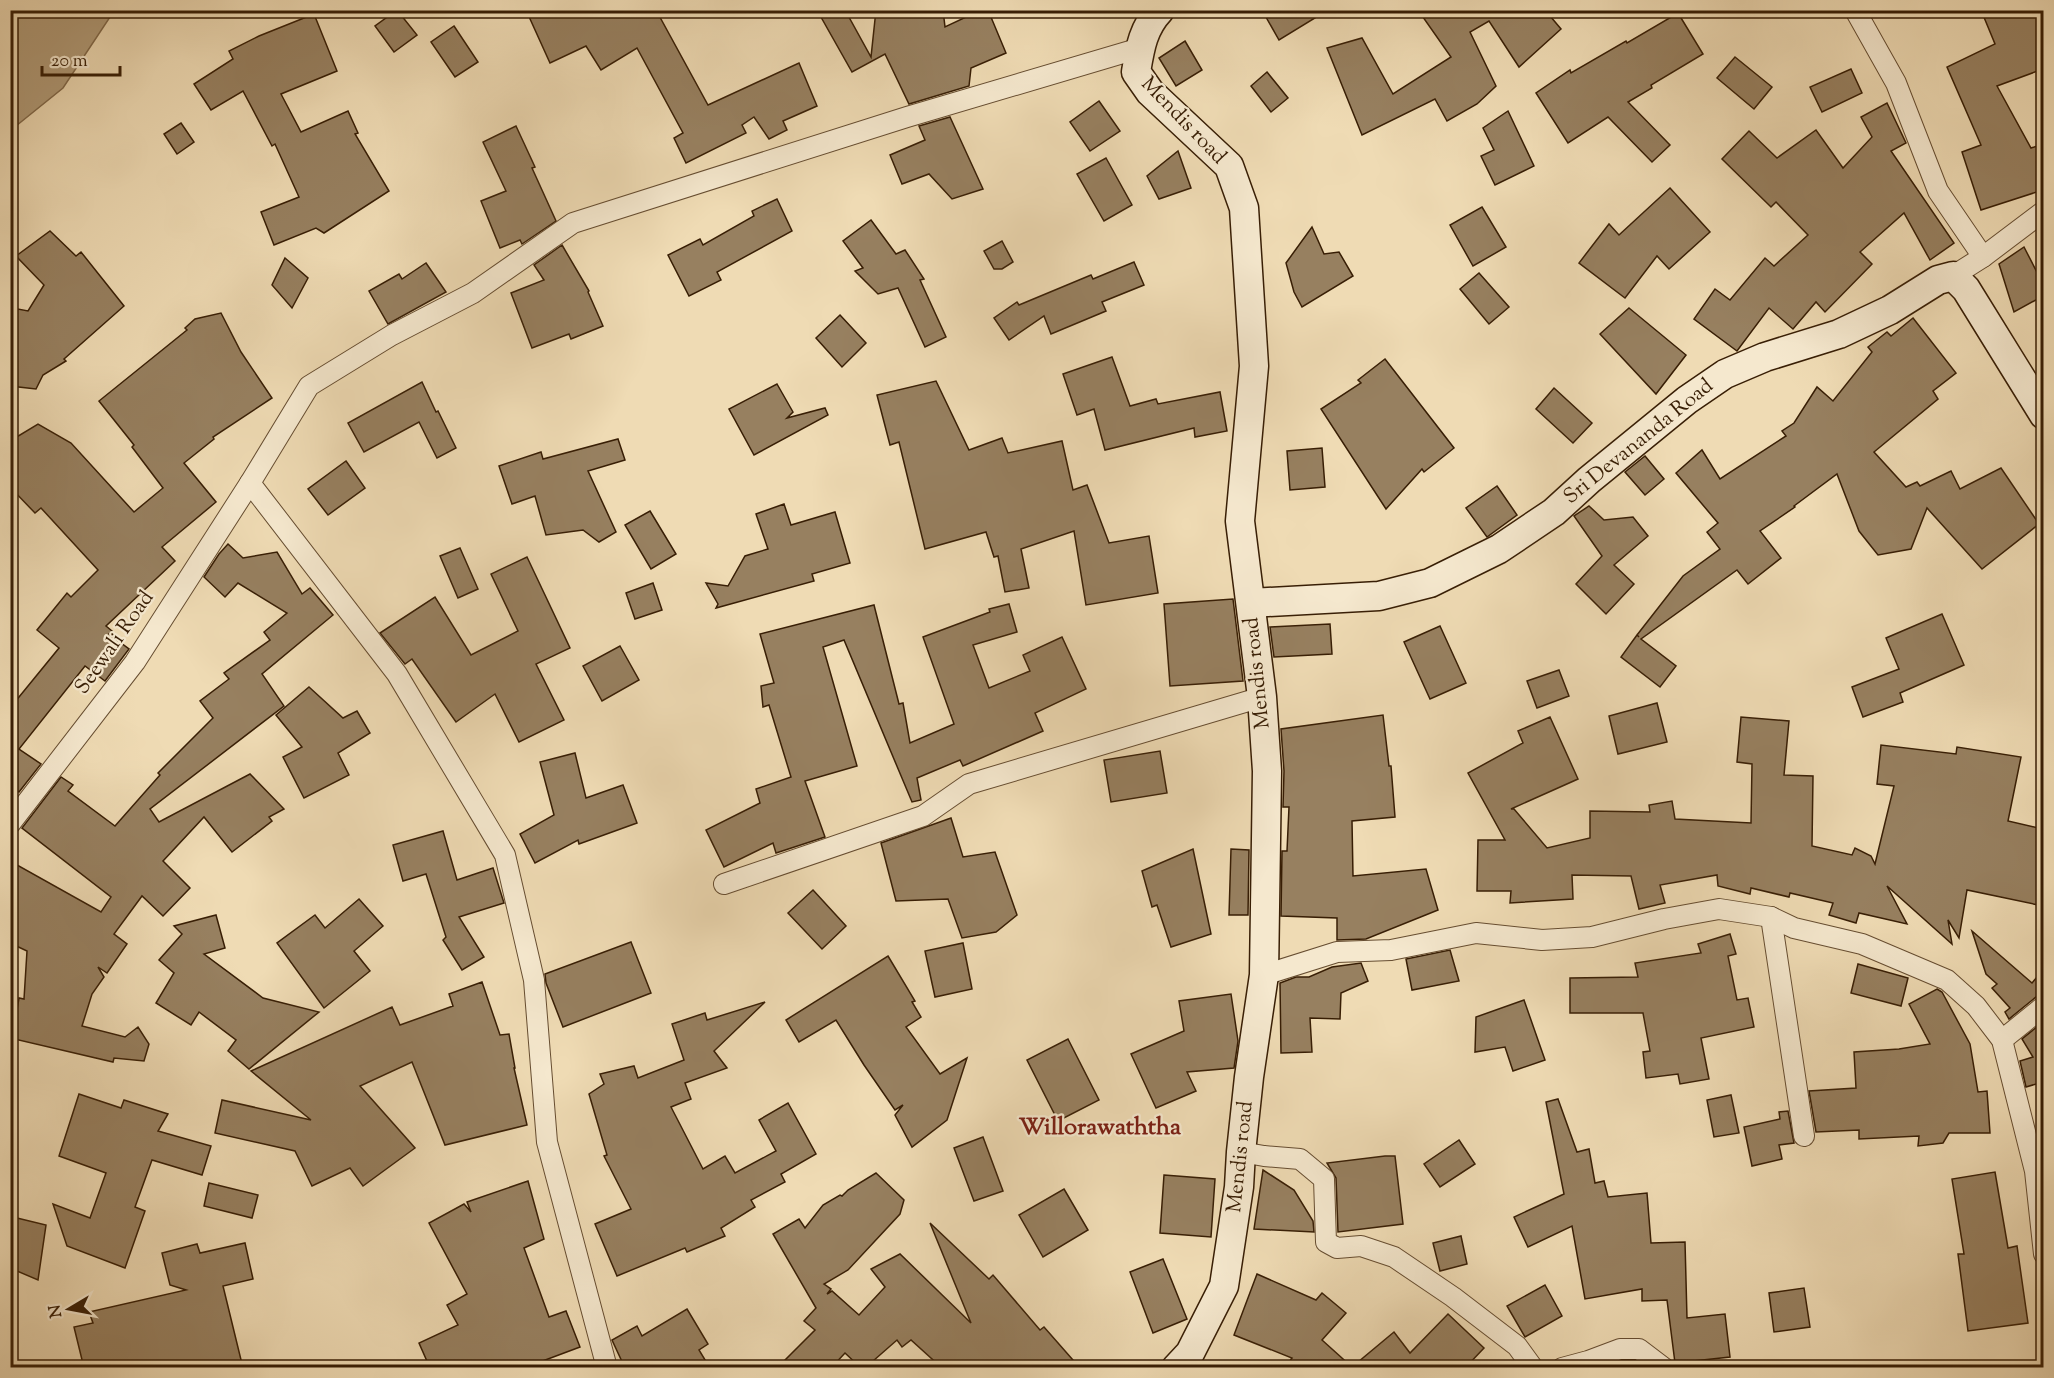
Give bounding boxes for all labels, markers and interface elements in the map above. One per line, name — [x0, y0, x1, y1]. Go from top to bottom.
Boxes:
scale bar — [42, 39, 120, 77]
text: 20 m — [51, 49, 88, 75]
street label: Mendis road — [1133, 70, 1233, 172]
street label: Sri Devananda Road — [1558, 372, 1720, 512]
street label: Seewali Road — [68, 585, 162, 701]
street label: Mendis road — [1237, 616, 1279, 730]
street label: Mendis road — [1220, 1100, 1262, 1214]
district label: Willorawaththa — [1019, 1111, 1182, 1145]
north arrow — [39, 1279, 99, 1339]
text: N — [44, 1303, 69, 1319]

